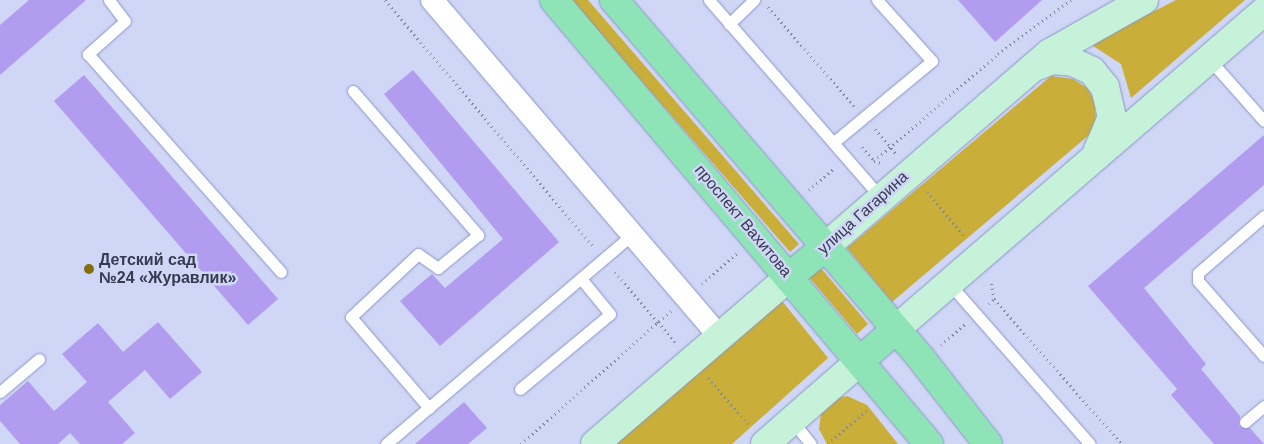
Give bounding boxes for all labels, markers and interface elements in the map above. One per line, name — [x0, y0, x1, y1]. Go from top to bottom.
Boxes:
street label: проспект Вахитова — [690, 161, 796, 281]
street label: улица Гагарина — [814, 167, 912, 259]
place label: Детский сад №24 «Журавлик» — [99, 250, 236, 288]
marker: Детский сад №24 «Журавлик» — [83, 263, 95, 275]

